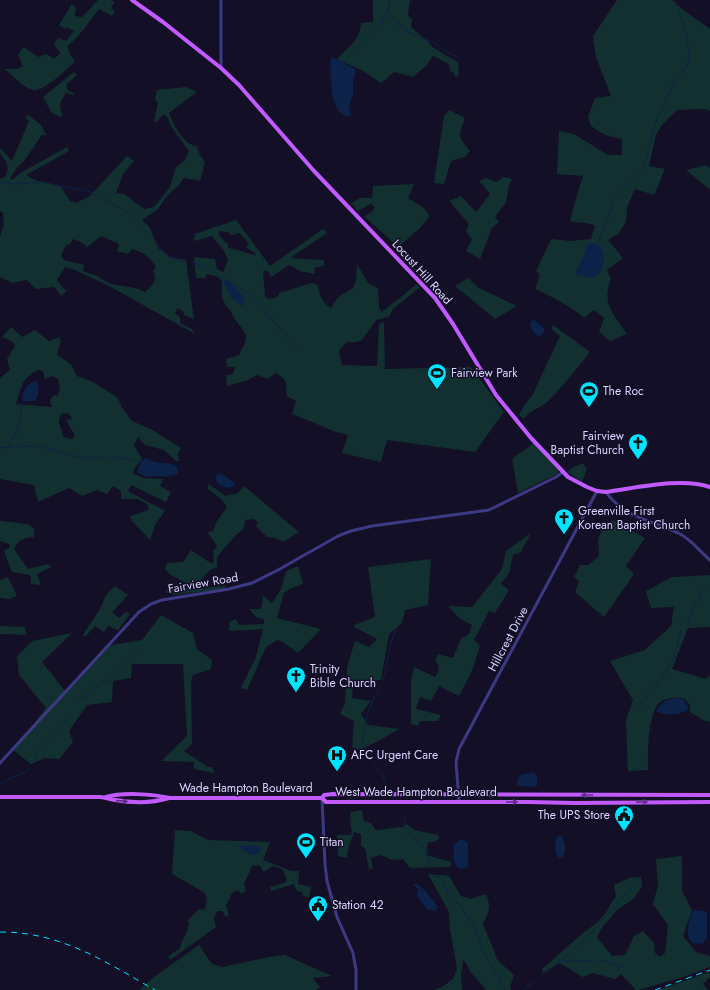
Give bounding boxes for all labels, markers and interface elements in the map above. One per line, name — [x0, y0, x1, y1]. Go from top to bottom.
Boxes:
street label: Locust Hill Road — [388, 236, 456, 308]
sports icon: Fairview Park — [426, 362, 448, 390]
place label: Fairview Park — [451, 364, 518, 382]
sports icon: The Roc — [578, 380, 600, 408]
place label: The Roc — [603, 382, 644, 400]
place label: Fairview Baptist Church — [551, 427, 625, 459]
church icon: Fairview Baptist Church — [627, 432, 649, 460]
place label: Greenville First Korean Baptist Church — [578, 502, 690, 534]
church icon: Greenville First Korean Baptist Church — [553, 507, 575, 535]
street label: Fairview Road — [166, 568, 240, 598]
street label: Hillcrest Drive — [483, 603, 533, 675]
place label: Trinity Bible Church — [310, 660, 376, 692]
church icon: Trinity Bible Church — [285, 665, 307, 693]
hospital icon: AFC Urgent Care — [326, 744, 348, 772]
place label: AFC Urgent Care — [351, 746, 438, 764]
street label: Wade Hampton Boulevard — [179, 779, 313, 797]
street label: West Wade Hampton Boulevard — [335, 783, 497, 801]
one-way arrow — [580, 792, 593, 798]
one-way arrow — [116, 797, 128, 804]
one-way arrow — [506, 799, 519, 805]
one-way arrow — [636, 799, 649, 805]
public building icon: The UPS Store — [613, 804, 635, 832]
place label: The UPS Store — [538, 806, 610, 824]
sports icon: Titan — [295, 831, 317, 859]
place label: Titan — [320, 833, 344, 851]
public building icon: Station 42 — [307, 894, 329, 922]
place label: Station 42 — [332, 896, 384, 914]

